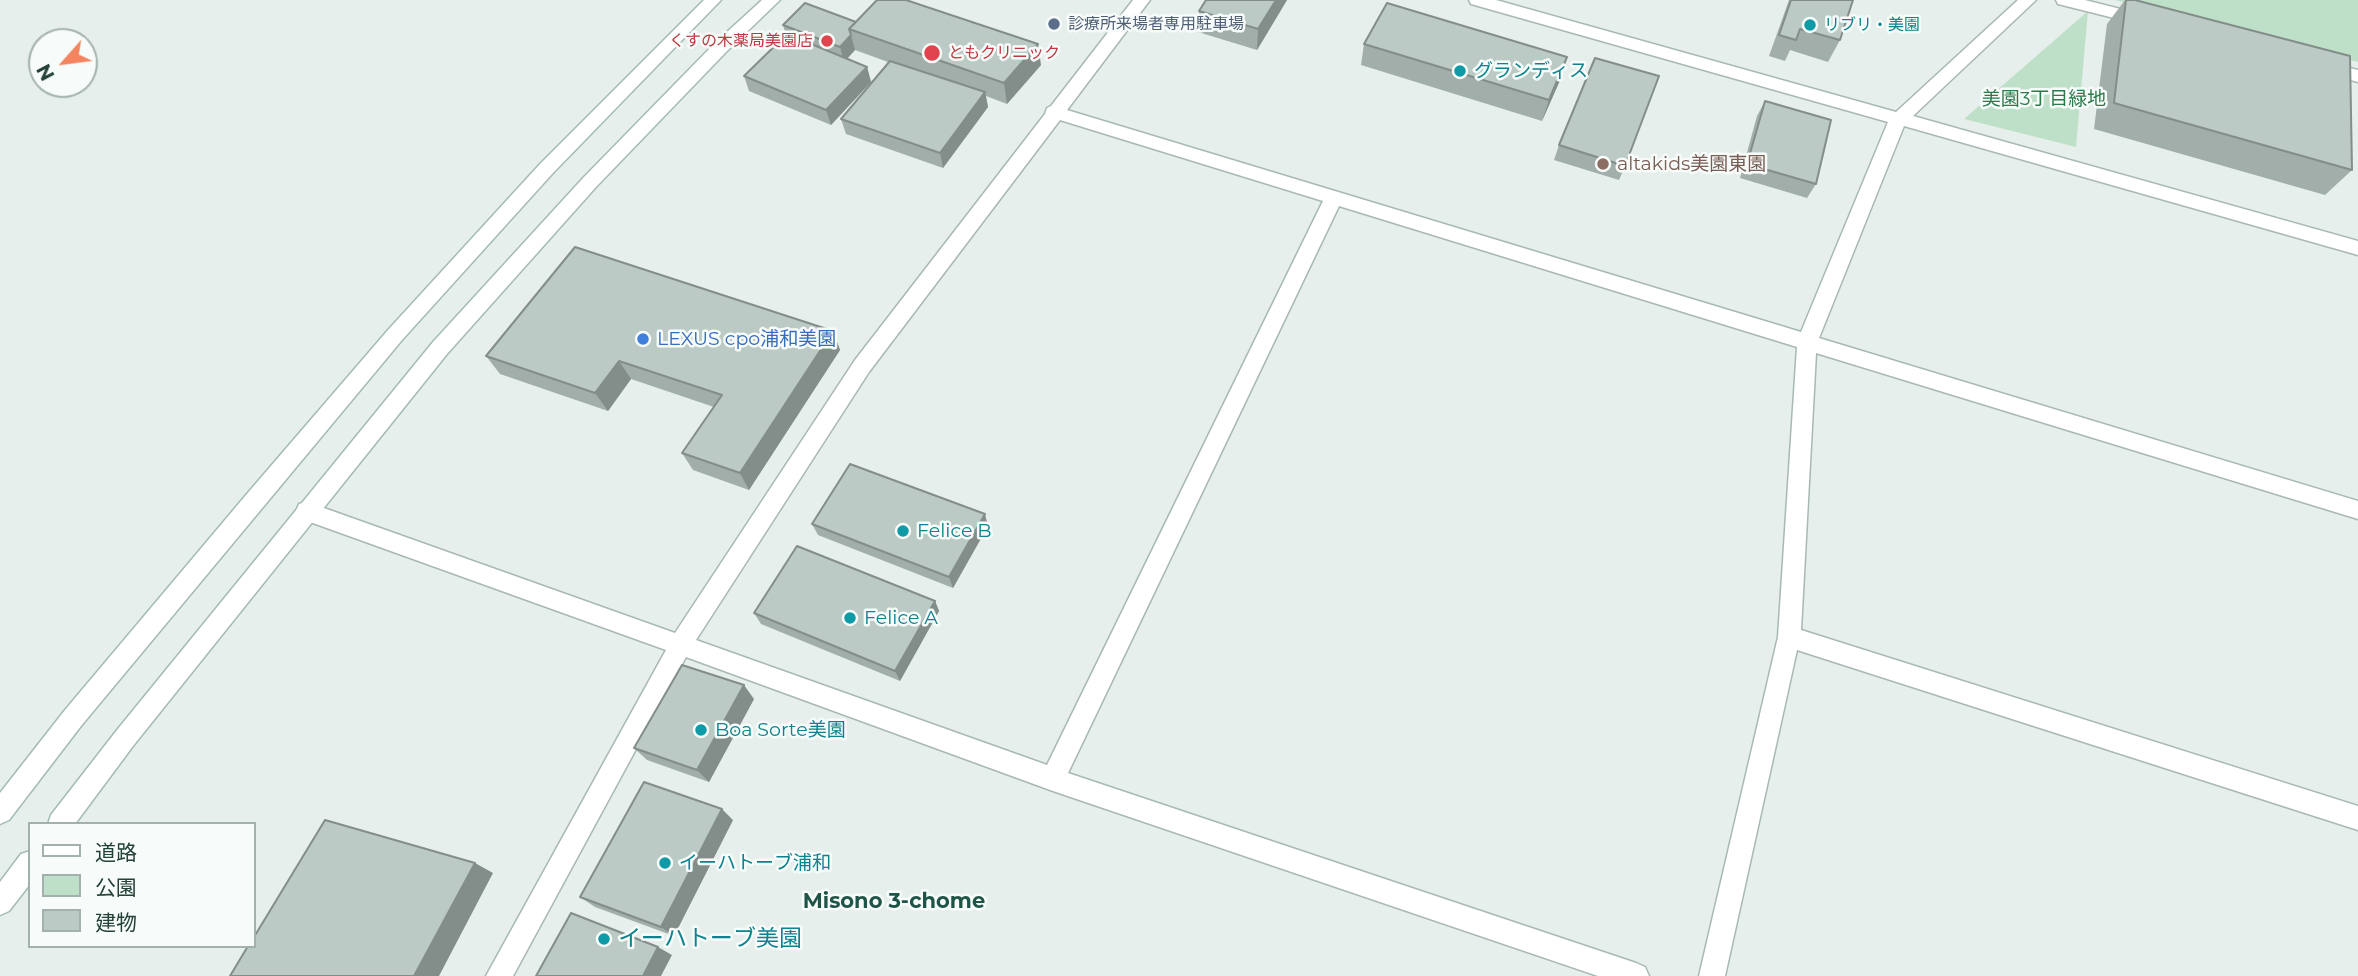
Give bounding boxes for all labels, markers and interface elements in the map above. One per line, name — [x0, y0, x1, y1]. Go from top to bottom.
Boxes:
place label: 診療所来場者専用駐車場 — [1068, 14, 1244, 34]
place label: リブリ・美園 — [1824, 15, 1920, 35]
marker: 診療所来場者専用駐車場 — [1046, 16, 1062, 32]
marker: リブリ・美園 — [1802, 17, 1818, 33]
north arrow — [28, 28, 98, 98]
place label: くすの木薬局美園店 — [669, 31, 813, 51]
marker: くすの木薬局美園店 — [819, 33, 835, 49]
marker: ともクリニック — [922, 43, 942, 63]
place label: ともクリニック — [948, 43, 1060, 63]
text: N — [32, 60, 60, 84]
place label: グランディス — [1474, 60, 1588, 82]
marker: グランディス — [1452, 63, 1468, 79]
park label: 美園3丁目緑地 — [1982, 88, 2106, 110]
place label: altakids美園東園 — [1617, 153, 1766, 175]
marker: altakids美園東園 — [1595, 156, 1611, 172]
place label: LEXUS cpo浦和美園 — [657, 328, 836, 350]
marker: LEXUS cpo浦和美園 — [635, 331, 651, 347]
place label: Felice B — [917, 520, 992, 542]
marker: Felice B — [895, 523, 911, 539]
place label: Felice A — [864, 607, 938, 629]
marker: Felice A — [842, 610, 858, 626]
place label: Boa Sorte美園 — [715, 719, 846, 741]
marker: Boa Sorte美園 — [693, 722, 709, 738]
legend — [28, 822, 256, 948]
text: 道路 — [95, 840, 137, 865]
place label: イーハトーブ浦和 — [679, 852, 831, 874]
marker: イーハトーブ浦和 — [657, 855, 673, 871]
text: 公園 — [95, 875, 137, 900]
district label: Misono 3-chome — [803, 889, 985, 915]
text: 建物 — [95, 910, 137, 935]
place label: イーハトーブ美園 — [618, 925, 802, 953]
marker: イーハトーブ美園 — [596, 931, 612, 947]

